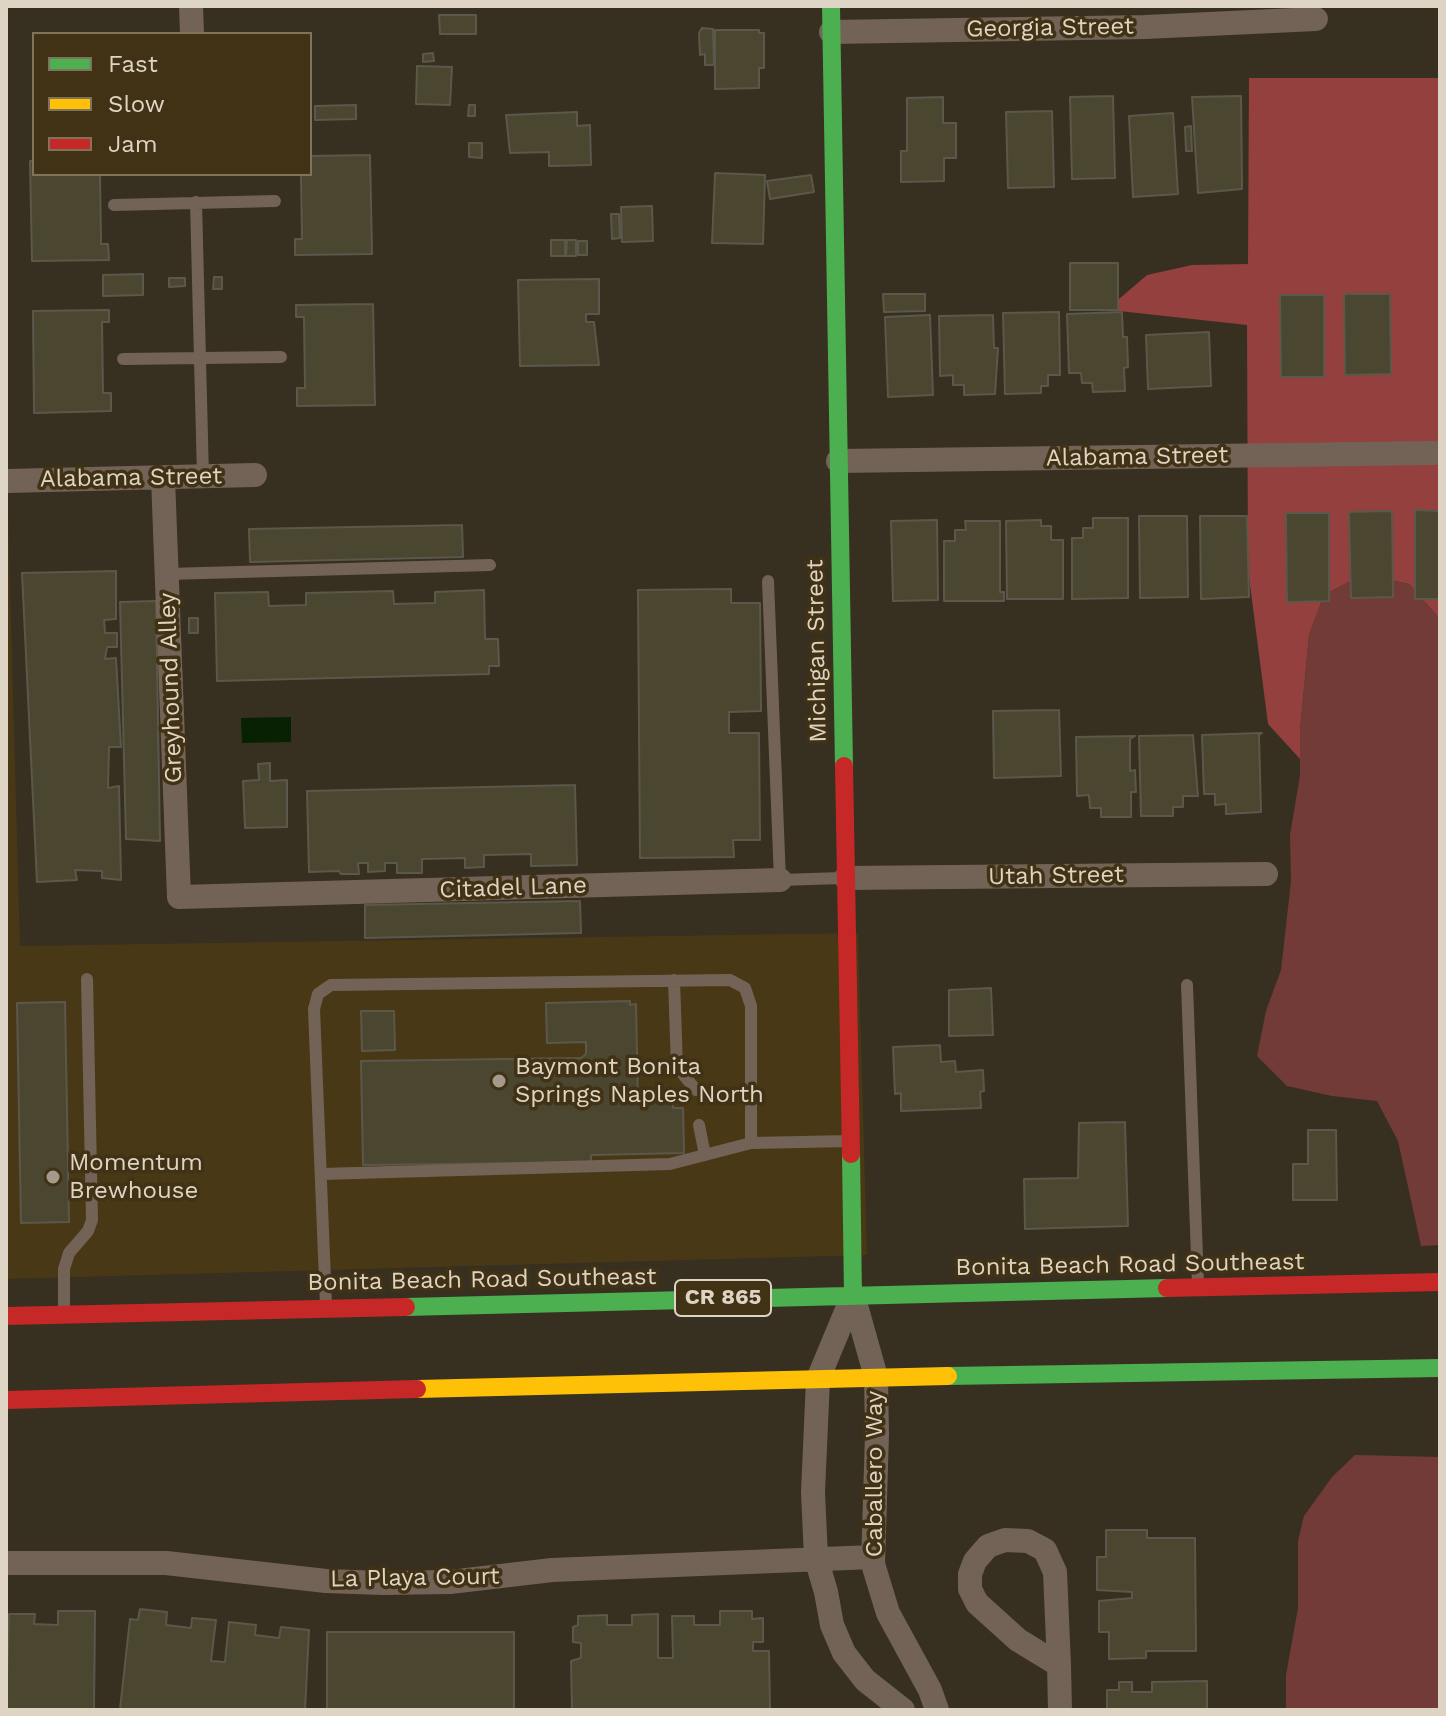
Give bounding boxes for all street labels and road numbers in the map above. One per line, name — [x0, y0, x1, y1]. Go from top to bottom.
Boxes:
street label: Georgia Street — [966, 12, 1134, 44]
street label: Alabama Street — [1046, 441, 1228, 473]
street label: Alabama Street — [40, 462, 222, 494]
street label: Michigan Street — [801, 559, 833, 743]
street label: Greyhound Alley — [153, 592, 189, 784]
street label: Utah Street — [988, 860, 1124, 892]
street label: Citadel Lane — [439, 871, 587, 905]
street label: Bonita Beach Road Southeast — [955, 1248, 1305, 1282]
street label: Bonita Beach Road Southeast — [307, 1263, 657, 1297]
road number: CR 865 — [675, 1280, 771, 1316]
street label: Caballero Way — [861, 1391, 889, 1557]
street label: La Playa Court — [330, 1562, 500, 1594]

